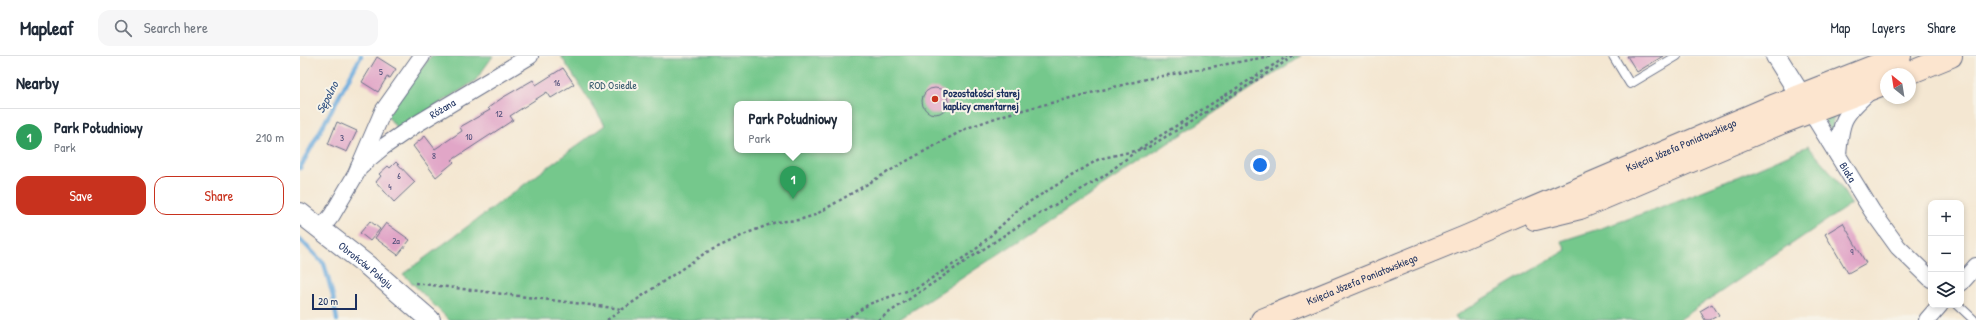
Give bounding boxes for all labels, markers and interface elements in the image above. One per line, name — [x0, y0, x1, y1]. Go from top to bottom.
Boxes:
search box — [98, 10, 378, 46]
text: Mapleaf — [20, 15, 74, 41]
icon: search — [112, 17, 134, 39]
text: Search here — [144, 17, 208, 38]
text: Map — [1830, 18, 1850, 37]
text: Layers — [1872, 18, 1905, 37]
text: Share — [1927, 18, 1956, 37]
house number: 5 — [379, 66, 383, 78]
north arrow — [1880, 68, 1916, 104]
text: Nearby — [16, 71, 59, 94]
water label: Sępolno — [312, 77, 343, 116]
house number: 16 — [554, 77, 561, 89]
park label: ROD Osiedle — [589, 78, 637, 92]
place label: Pozostałości starej kaplicy cmentarnej — [943, 86, 1020, 114]
marker: Pozostałości starej kaplicy cmentarnej — [930, 94, 940, 104]
street label: Różana — [427, 95, 458, 122]
popup — [734, 101, 852, 153]
house number: 12 — [495, 108, 504, 120]
text: Park Południowy — [749, 108, 837, 129]
street label: Księcia Józefa Poniatowskiego — [1624, 115, 1739, 175]
text: Park Południowy — [54, 117, 143, 138]
text: 1 — [27, 128, 31, 146]
text: 210 m — [256, 128, 284, 146]
text: Park — [749, 129, 770, 147]
house number: 10 — [465, 131, 473, 143]
house number: 3 — [340, 132, 344, 144]
text: Park — [54, 138, 76, 156]
house number: 8 — [432, 150, 436, 162]
your location — [1250, 155, 1270, 175]
street label: Biała — [1837, 160, 1860, 185]
pin: 1 — [780, 166, 806, 199]
house number: 6 — [397, 170, 401, 182]
button: Save — [16, 176, 146, 215]
button: Share — [154, 176, 284, 215]
house number: 4 — [388, 181, 392, 193]
map controls — [1928, 200, 1964, 308]
button: + — [1928, 200, 1964, 236]
house number: 2a — [392, 235, 400, 247]
button: − — [1928, 236, 1964, 272]
street label: Obrońców Pokoju — [336, 239, 396, 292]
house number: 9 — [1850, 246, 1854, 258]
street label: Księcia Józefa Poniatowskiego — [1304, 250, 1420, 308]
button: layers — [1928, 272, 1964, 308]
scale bar — [312, 292, 357, 311]
text: 20 m — [318, 294, 338, 308]

